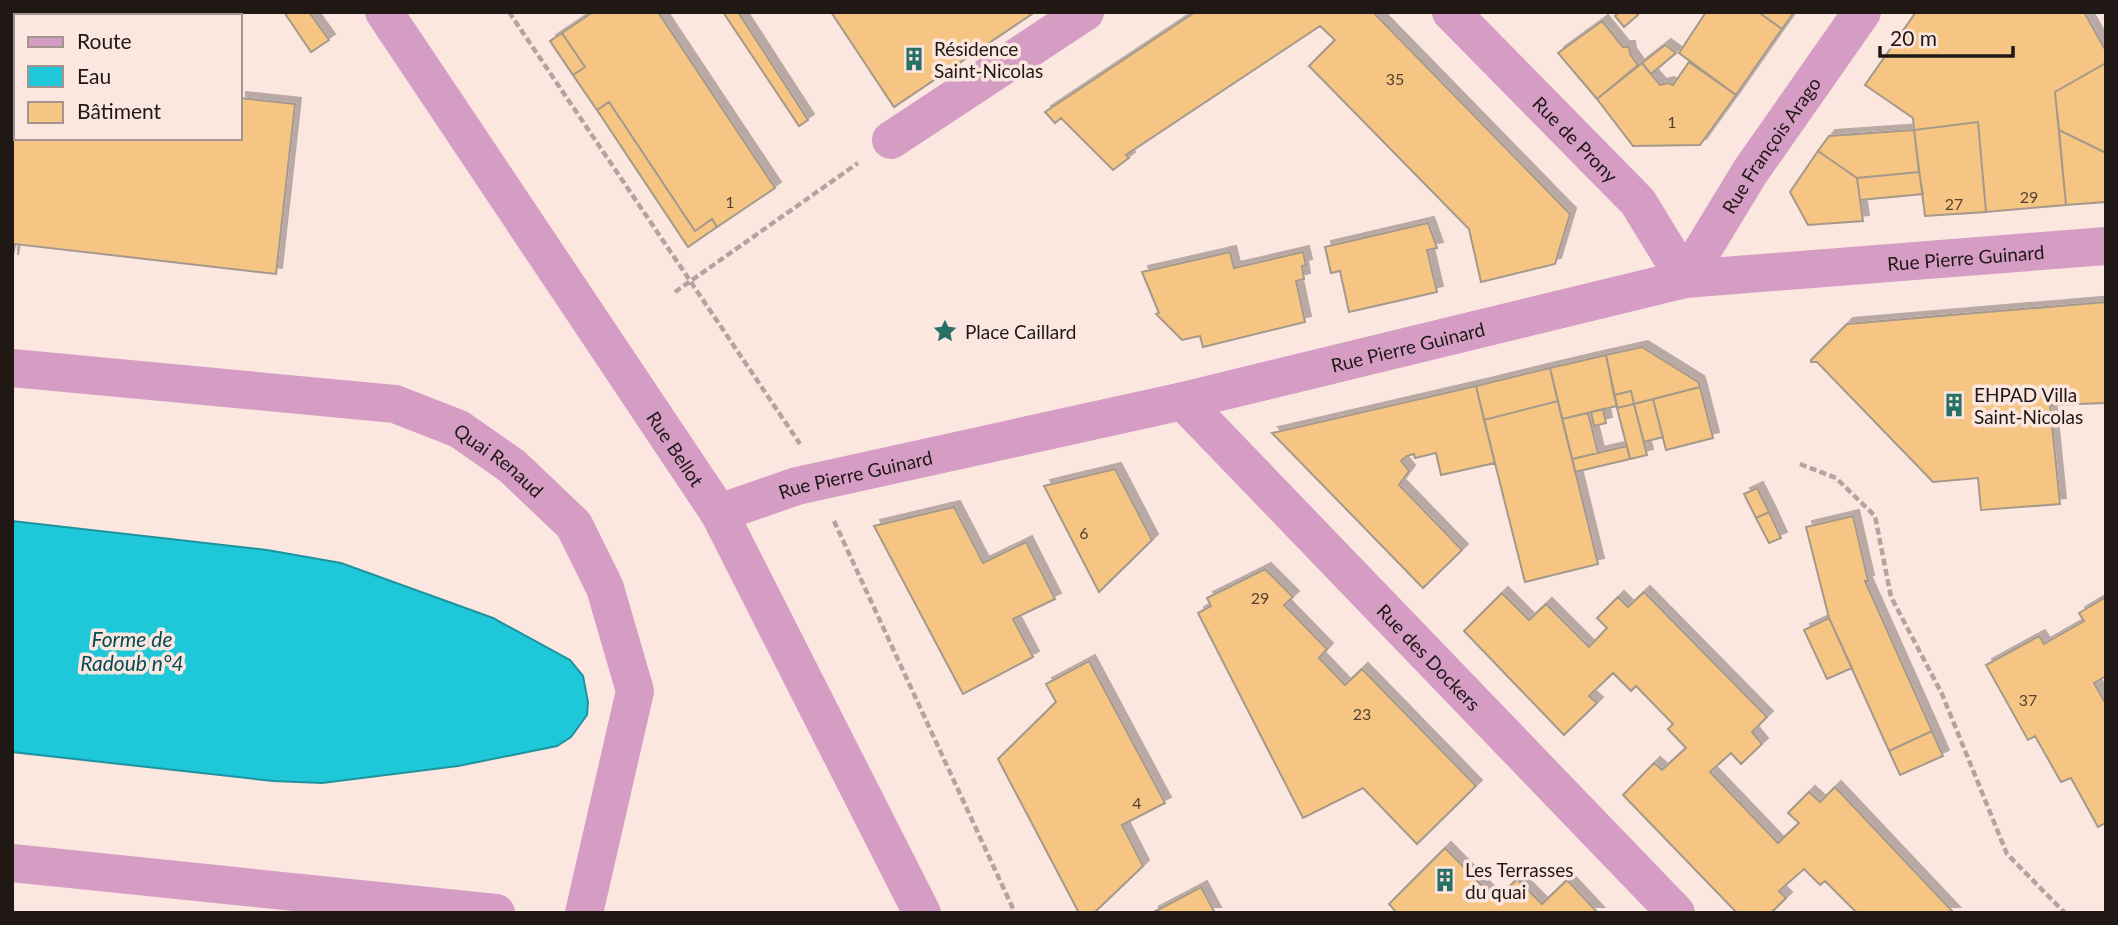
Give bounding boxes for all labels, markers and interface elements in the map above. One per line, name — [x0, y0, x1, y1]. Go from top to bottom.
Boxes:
legend — [14, 14, 242, 140]
scale bar — [1880, 14, 2013, 58]
text: 20 m — [1890, 25, 1937, 50]
text: Route — [77, 28, 132, 53]
place label: Résidence Saint-Nicolas — [934, 37, 1043, 82]
building icon: Résidence Saint-Nicolas — [900, 45, 928, 73]
text: Eau — [77, 63, 111, 88]
house number: 35 — [1386, 69, 1404, 88]
street label: Rue François Arago — [1716, 72, 1825, 217]
street label: Rue de Prony — [1529, 91, 1623, 187]
text: Bâtiment — [77, 98, 162, 123]
house number: 1 — [1667, 112, 1677, 131]
house number: 29 — [2020, 187, 2038, 206]
house number: 1 — [725, 192, 735, 211]
house number: 27 — [1945, 194, 1963, 213]
street label: Rue Pierre Guinard — [1886, 239, 2045, 275]
place icon: Place Caillard — [931, 317, 959, 345]
street label: Rue Pierre Guinard — [1328, 317, 1487, 376]
place label: Place Caillard — [965, 320, 1076, 343]
place label: EHPAD Villa Saint-Nicolas — [1974, 383, 2083, 428]
building icon: EHPAD Villa Saint-Nicolas — [1940, 391, 1968, 419]
street label: Rue Bellot — [642, 406, 709, 491]
street label: Quai Renaud — [450, 418, 549, 502]
street label: Rue Pierre Guinard — [775, 445, 934, 503]
house number: 6 — [1079, 523, 1089, 542]
house number: 29 — [1251, 588, 1269, 607]
street label: Rue des Dockers — [1373, 599, 1486, 715]
water label: Forme de Radoub n°4 — [80, 626, 184, 675]
house number: 37 — [2019, 690, 2037, 709]
house number: 23 — [1353, 704, 1371, 723]
house number: 4 — [1132, 793, 1142, 812]
place label: Les Terrasses du quai — [1465, 858, 1573, 903]
building icon: Les Terrasses du quai — [1431, 866, 1459, 894]

